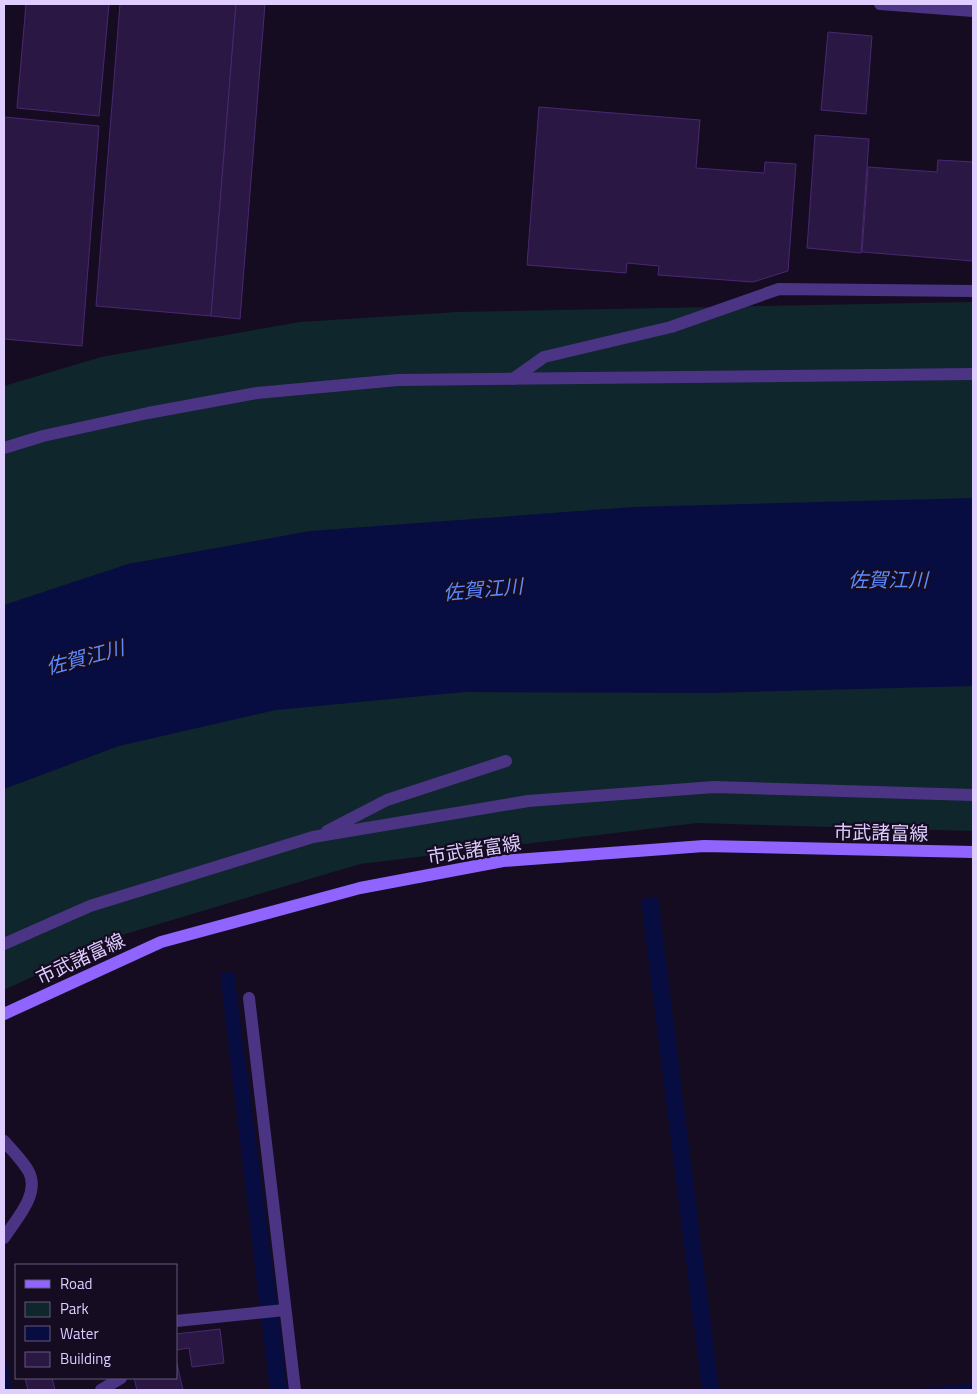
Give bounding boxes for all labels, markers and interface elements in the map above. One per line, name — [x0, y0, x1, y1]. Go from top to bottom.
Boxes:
water label: 佐賀江川 — [848, 564, 930, 595]
water label: 佐賀江川 — [442, 570, 526, 608]
water label: 佐賀江川 — [42, 631, 130, 682]
street label: 市武諸富線 — [833, 817, 929, 847]
street label: 市武諸富線 — [425, 827, 523, 871]
street label: 市武諸富線 — [31, 925, 129, 991]
legend — [15, 1264, 178, 1379]
text: Road — [60, 1272, 92, 1295]
text: Park — [60, 1297, 89, 1320]
text: Water — [60, 1322, 99, 1345]
text: Building — [60, 1347, 111, 1370]

